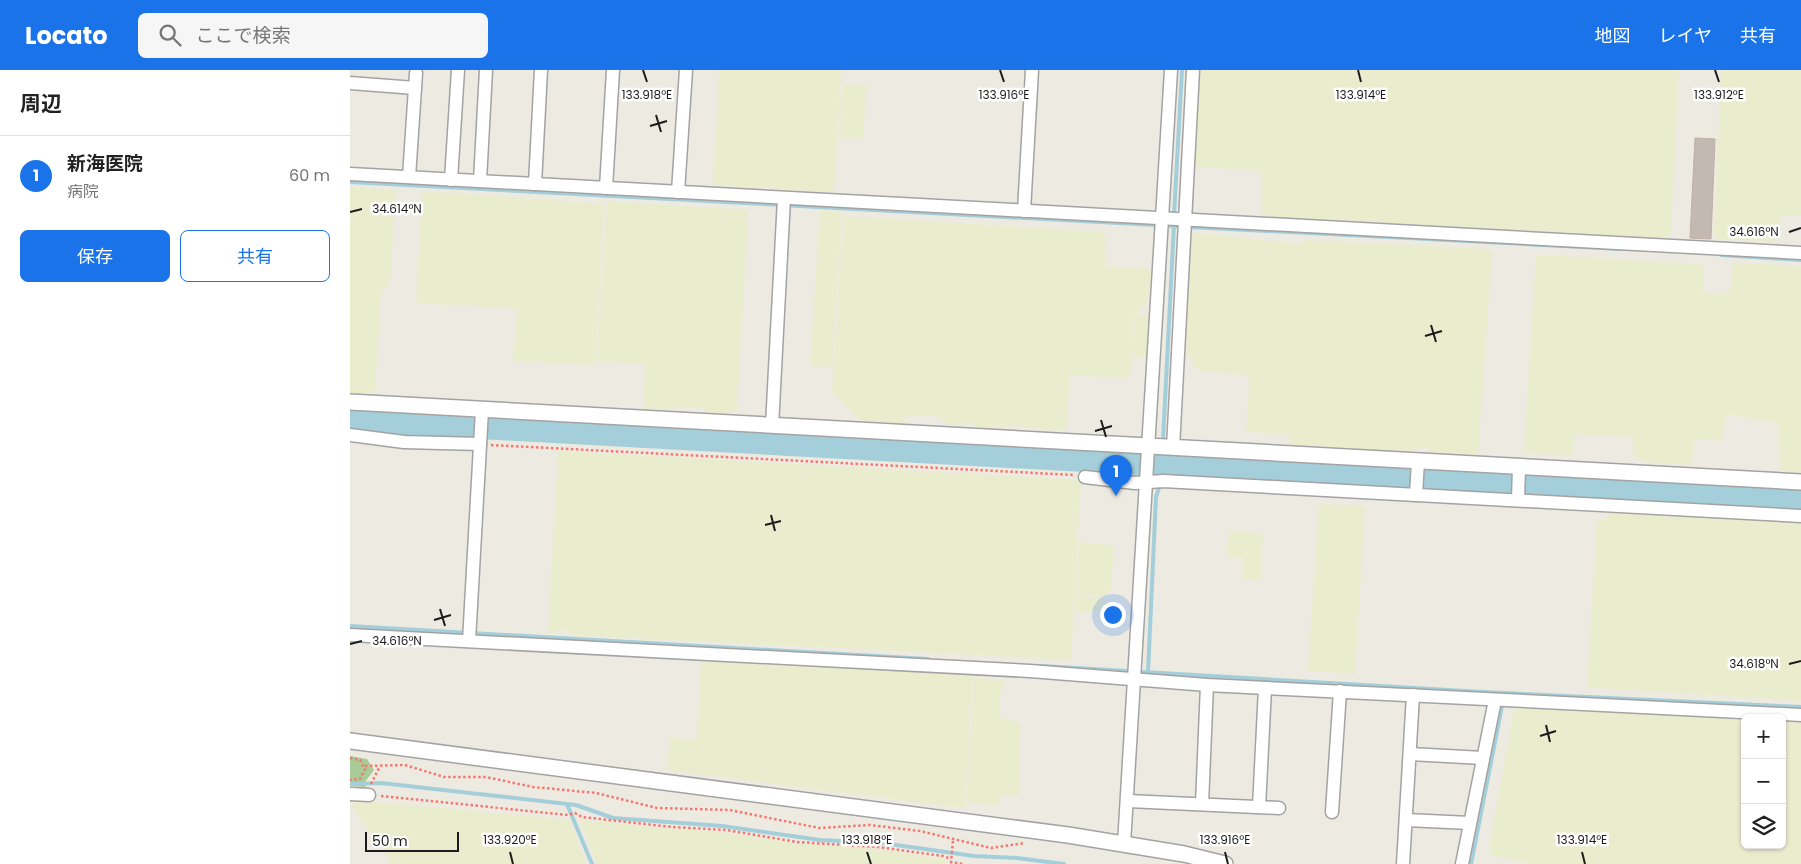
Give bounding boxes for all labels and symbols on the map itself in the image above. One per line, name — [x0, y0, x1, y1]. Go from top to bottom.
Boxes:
text: 133.918°E — [622, 86, 672, 103]
text: 133.916°E — [979, 86, 1029, 103]
text: 133.914°E — [1336, 86, 1386, 103]
text: 133.912°E — [1694, 86, 1744, 103]
text: 34.614°N — [372, 200, 422, 217]
text: 34.616°N — [1729, 223, 1779, 240]
pin: 1 — [1100, 455, 1132, 496]
your location — [1100, 602, 1126, 628]
text: 34.616°N — [372, 632, 422, 649]
text: 34.618°N — [1729, 655, 1779, 672]
scale bar — [365, 829, 459, 852]
text: 133.920°E — [483, 831, 537, 848]
text: 133.918°E — [842, 831, 892, 848]
text: 133.916°E — [1200, 831, 1250, 848]
text: 133.914°E — [1557, 831, 1607, 848]

